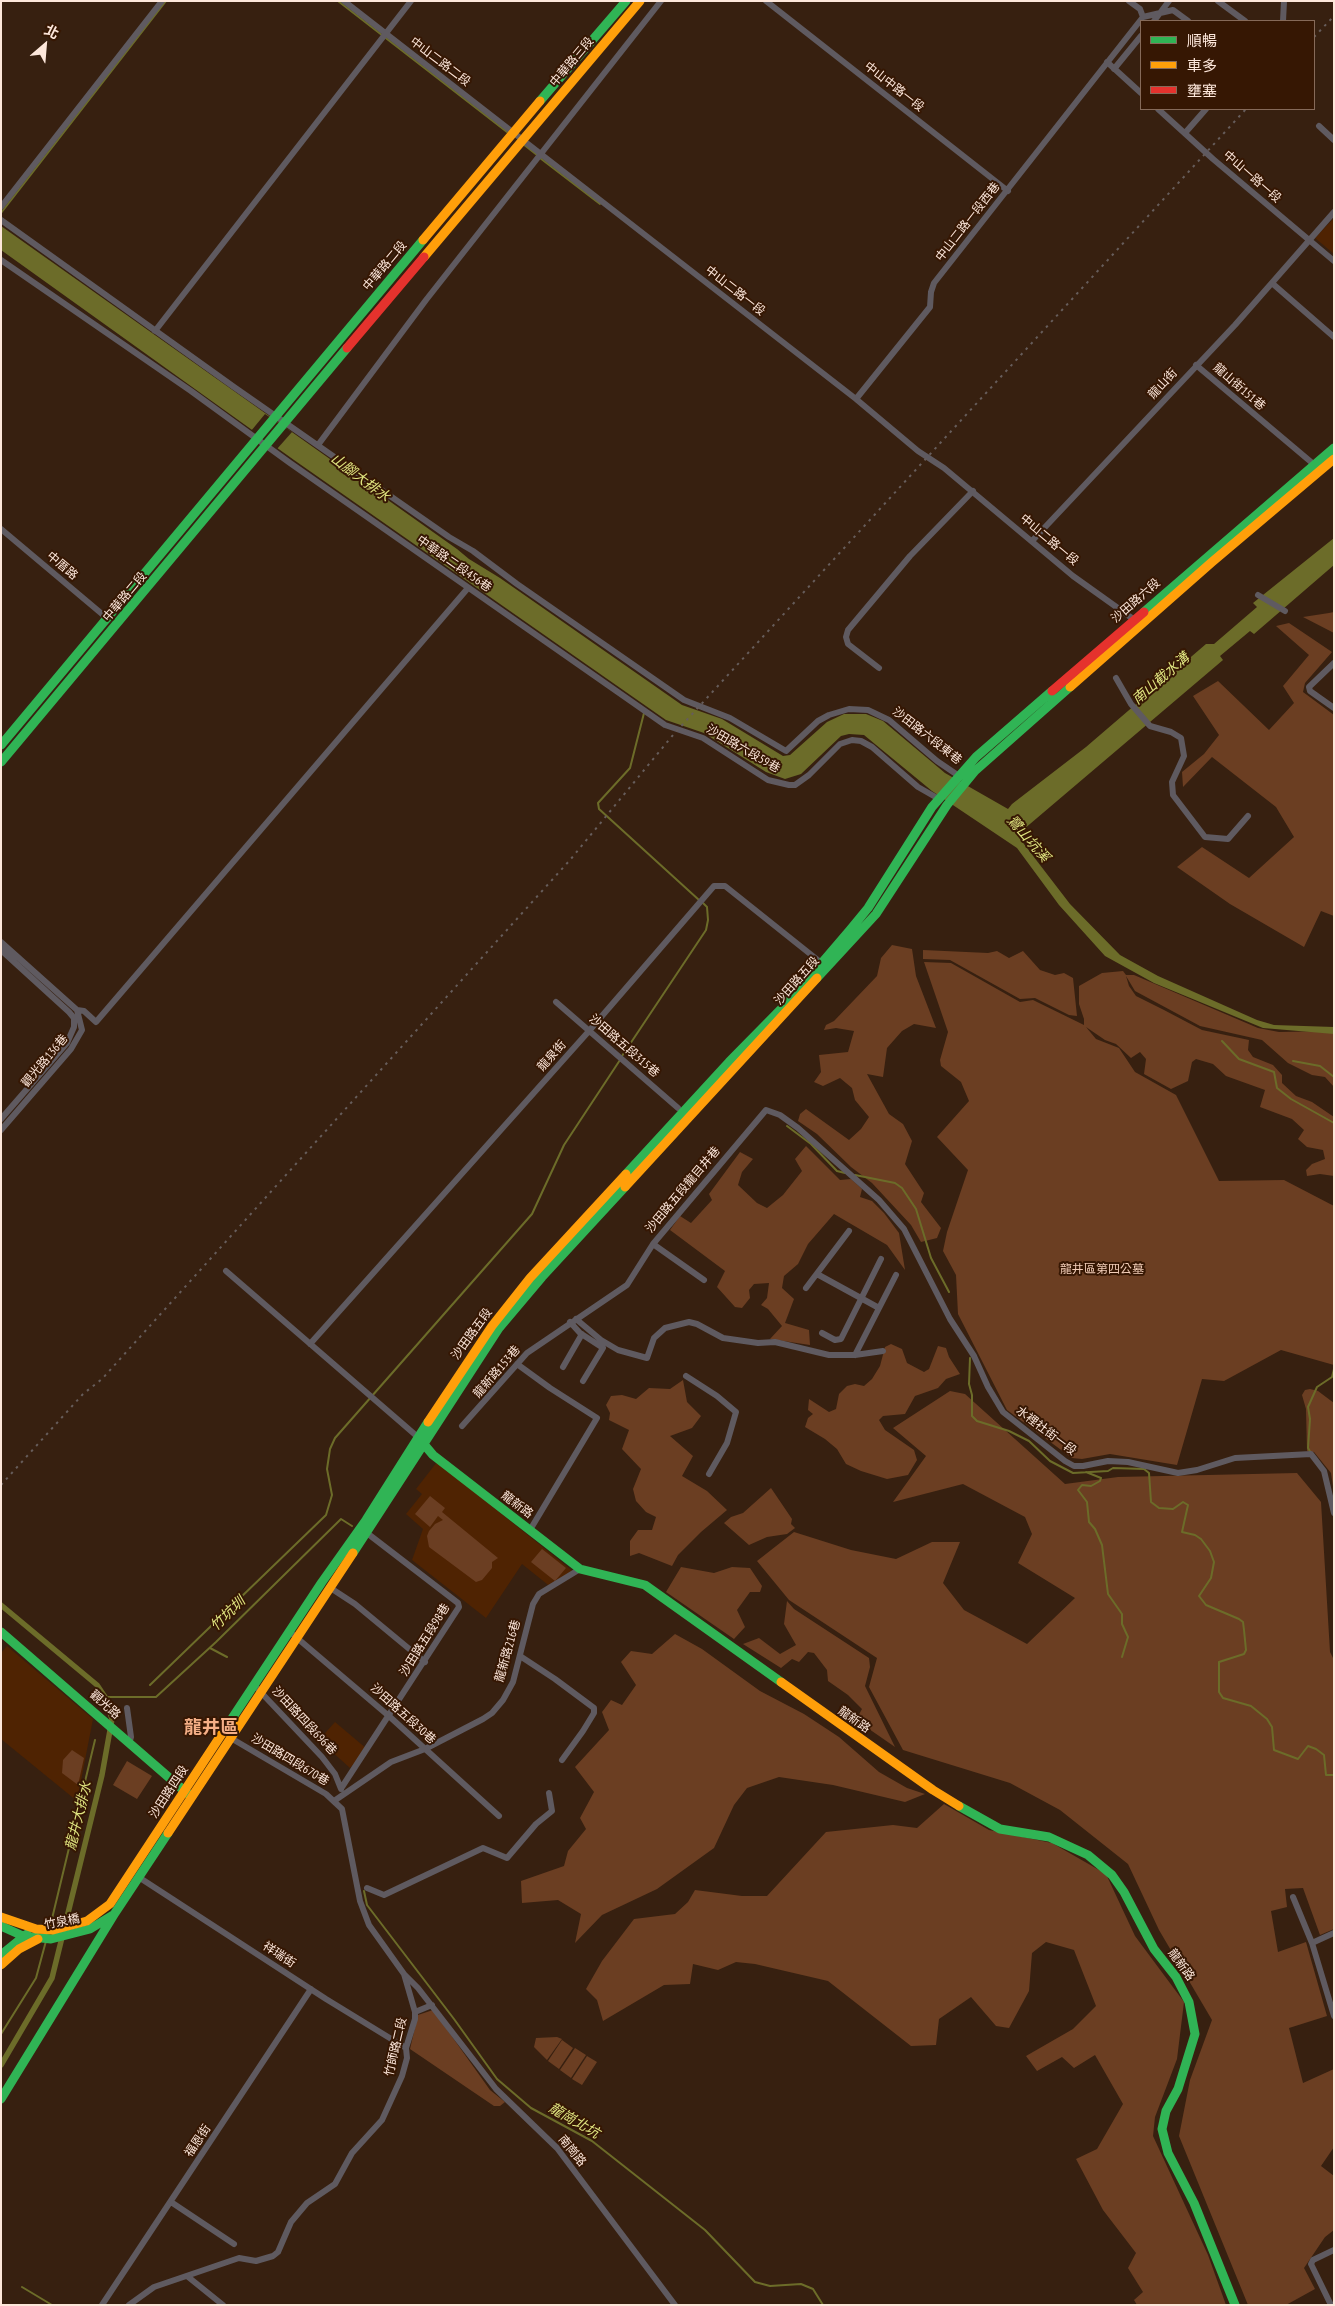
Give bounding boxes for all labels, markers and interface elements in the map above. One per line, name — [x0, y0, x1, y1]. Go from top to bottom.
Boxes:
north arrow — [20, 20, 70, 70]
text: 北 — [41, 20, 62, 43]
legend — [1140, 20, 1315, 110]
text: 順暢 — [1187, 31, 1217, 50]
street label: 中華路三段 — [547, 34, 597, 90]
street label: 中山二路二段 — [407, 35, 473, 89]
text: 車多 — [1187, 56, 1217, 75]
street label: 中山中路一段 — [861, 59, 927, 115]
text: 壅塞 — [1187, 81, 1217, 100]
street label: 中山一路一段 — [1220, 148, 1284, 206]
street label: 中山二路一段西巷 — [933, 180, 1003, 264]
street label: 中華路二段 — [360, 238, 410, 294]
street label: 中山二路一段 — [702, 263, 768, 319]
street label: 龍山街151巷 — [1210, 361, 1268, 413]
street label: 龍山街 — [1145, 366, 1181, 402]
water label: 山腳大排水 — [327, 450, 393, 506]
street label: 中山二路一段 — [1017, 511, 1081, 569]
street label: 中華路二段456巷 — [414, 533, 494, 595]
street label: 中厝路 — [44, 549, 80, 583]
street label: 中華路二段 — [100, 569, 150, 625]
street label: 沙田路六段 — [1109, 576, 1163, 626]
water label: 南山截水溝 — [1129, 650, 1193, 708]
street label: 沙田路六段東巷 — [889, 704, 965, 768]
street label: 沙田路六段59巷 — [704, 722, 782, 776]
water label: 鷺山坑溪 — [1003, 812, 1053, 866]
street label: 沙田路五段 — [772, 954, 822, 1008]
street label: 沙田路五段315巷 — [586, 1012, 662, 1080]
street label: 觀光路136巷 — [19, 1032, 71, 1090]
street label: 龍泉街 — [535, 1038, 569, 1074]
street label: 沙田路五段龍目井巷 — [643, 1144, 723, 1236]
park label: 龍井區第四公墓 — [1060, 1263, 1144, 1277]
street label: 沙田路五段 — [449, 1305, 495, 1363]
street label: 龍新路153巷 — [471, 1343, 523, 1401]
street label: 水裡社街一段 — [1013, 1404, 1079, 1458]
street label: 龍新路 — [498, 1488, 536, 1522]
water label: 竹坑圳 — [207, 1593, 249, 1635]
street label: 沙田路五段98巷 — [397, 1601, 453, 1679]
street label: 龍新路216巷 — [492, 1618, 524, 1684]
street label: 沙田路五段30巷 — [367, 1681, 439, 1747]
street label: 沙田路四段696巷 — [269, 1684, 339, 1758]
street label: 觀光路 — [87, 1688, 123, 1722]
street label: 龍新路 — [835, 1704, 873, 1736]
district label: 龍井區 — [184, 1717, 238, 1739]
street label: 沙田路四段670巷 — [248, 1731, 332, 1789]
street label: 沙田路四段 — [147, 1763, 191, 1821]
water label: 龍井大排水 — [62, 1780, 96, 1852]
street label: 竹泉橋 — [43, 1911, 81, 1933]
street label: 祥瑞街 — [260, 1939, 298, 1971]
street label: 龍新路 — [1165, 1946, 1197, 1984]
street label: 竹師路二段 — [382, 2016, 410, 2078]
water label: 龍崗北坑 — [546, 2100, 602, 2142]
street label: 福恩街 — [182, 2122, 214, 2160]
street label: 南崗路 — [555, 2132, 589, 2170]

